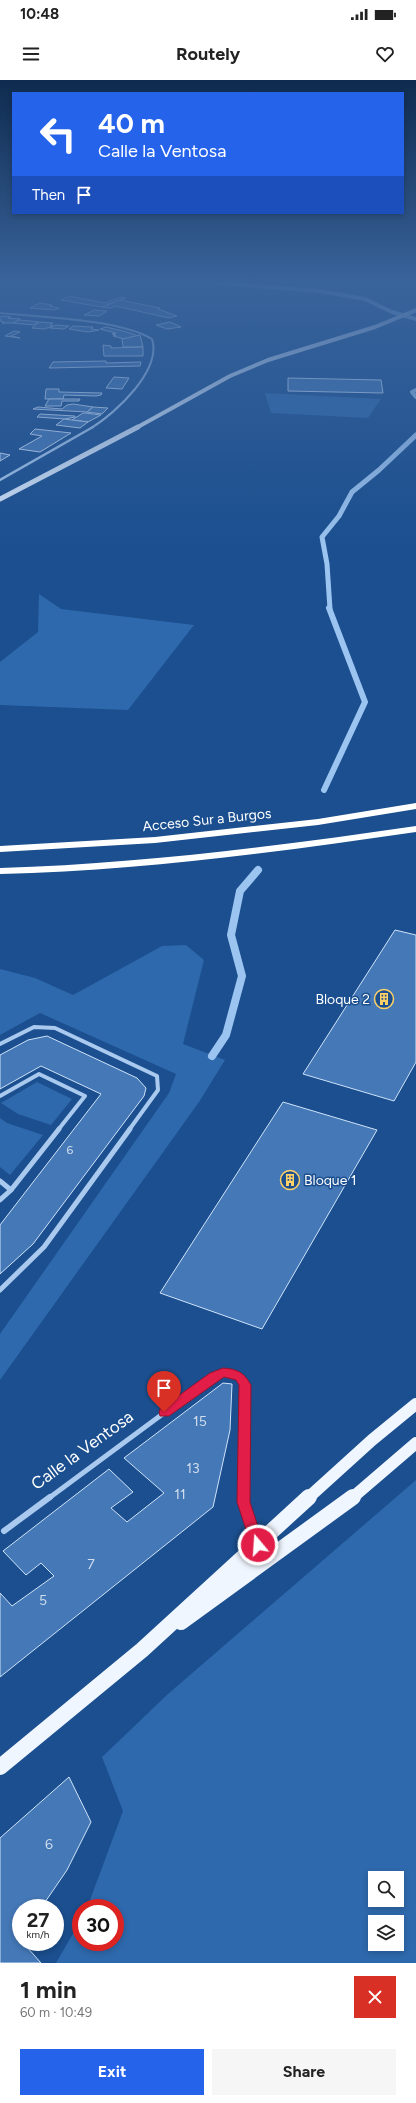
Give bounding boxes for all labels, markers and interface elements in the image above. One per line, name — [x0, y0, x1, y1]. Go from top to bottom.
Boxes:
text: 10:48 — [20, 5, 59, 23]
icon: menu — [20, 43, 42, 65]
text: Routely — [176, 43, 240, 65]
icon: heart — [374, 43, 396, 65]
text: 40 m — [98, 106, 165, 140]
icon: left — [32, 108, 84, 160]
text: Calle la Ventosa — [98, 140, 226, 162]
icon: arrive — [73, 184, 95, 206]
text: Then — [32, 186, 65, 204]
street label: Acceso Sur a Burgos — [142, 805, 272, 835]
building icon: Bloque 2 — [373, 988, 395, 1010]
place label: Bloque 2 — [315, 991, 370, 1008]
house number: 6 — [67, 1143, 74, 1157]
building icon: Bloque 1 — [279, 1169, 301, 1191]
place label: Bloque 1 — [304, 1172, 357, 1189]
pin — [147, 1371, 181, 1412]
icon: arrive — [153, 1377, 175, 1399]
street label: Calle la Ventosa — [27, 1406, 137, 1494]
house number: 15 — [193, 1413, 207, 1430]
house number: 13 — [186, 1460, 200, 1477]
house number: 11 — [174, 1486, 186, 1503]
position arrow — [237, 1524, 279, 1566]
house number: 7 — [87, 1556, 95, 1573]
house number: 5 — [39, 1592, 47, 1609]
house number: 6 — [45, 1836, 53, 1853]
map controls — [368, 1871, 404, 1951]
button: search — [368, 1871, 404, 1907]
speed limit sign: 30 — [72, 1899, 124, 1951]
text: 27 — [27, 1908, 49, 1932]
button: layers — [368, 1915, 404, 1951]
text: km/h — [27, 1928, 49, 1941]
text: 1 min — [20, 1975, 77, 2004]
button: close — [354, 1976, 396, 2018]
text: 60 m · 10:49 — [20, 2005, 92, 2020]
button: Exit — [20, 2049, 204, 2095]
button: Share — [212, 2049, 396, 2095]

